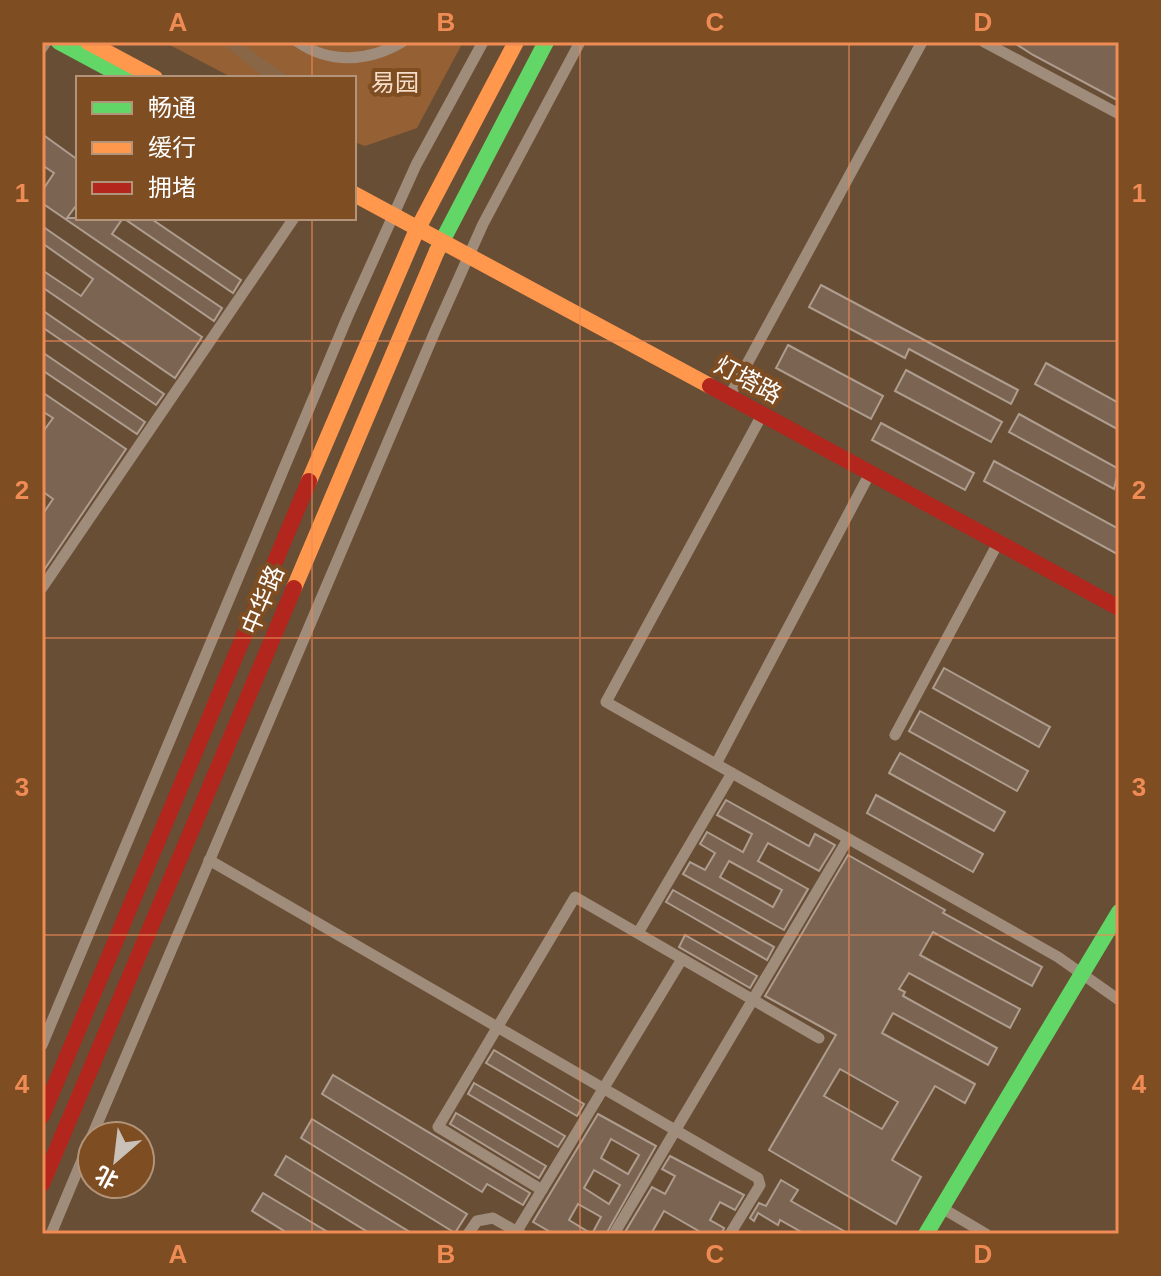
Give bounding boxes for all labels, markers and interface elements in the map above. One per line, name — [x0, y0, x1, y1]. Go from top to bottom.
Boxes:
text: A — [169, 7, 188, 37]
text: B — [437, 7, 455, 37]
text: C — [706, 7, 725, 37]
text: D — [974, 7, 992, 37]
park label: 易园 — [371, 69, 419, 96]
legend — [76, 76, 356, 220]
text: 畅通 — [148, 94, 196, 121]
text: 缓行 — [148, 134, 196, 161]
text: 拥堵 — [148, 174, 196, 201]
text: 1 — [15, 178, 29, 208]
text: 1 — [1132, 178, 1146, 208]
street label: 灯塔路 — [710, 351, 786, 408]
text: 2 — [15, 475, 29, 505]
text: 2 — [1132, 475, 1146, 505]
street label: 中华路 — [236, 561, 289, 638]
text: 3 — [15, 772, 29, 802]
text: 3 — [1132, 772, 1146, 802]
text: 4 — [15, 1069, 30, 1099]
text: 4 — [1132, 1069, 1147, 1099]
north arrow — [76, 1120, 156, 1200]
text: 北 — [91, 1161, 122, 1193]
text: A — [169, 1239, 188, 1269]
text: B — [437, 1239, 455, 1269]
text: C — [706, 1239, 725, 1269]
text: D — [974, 1239, 992, 1269]

